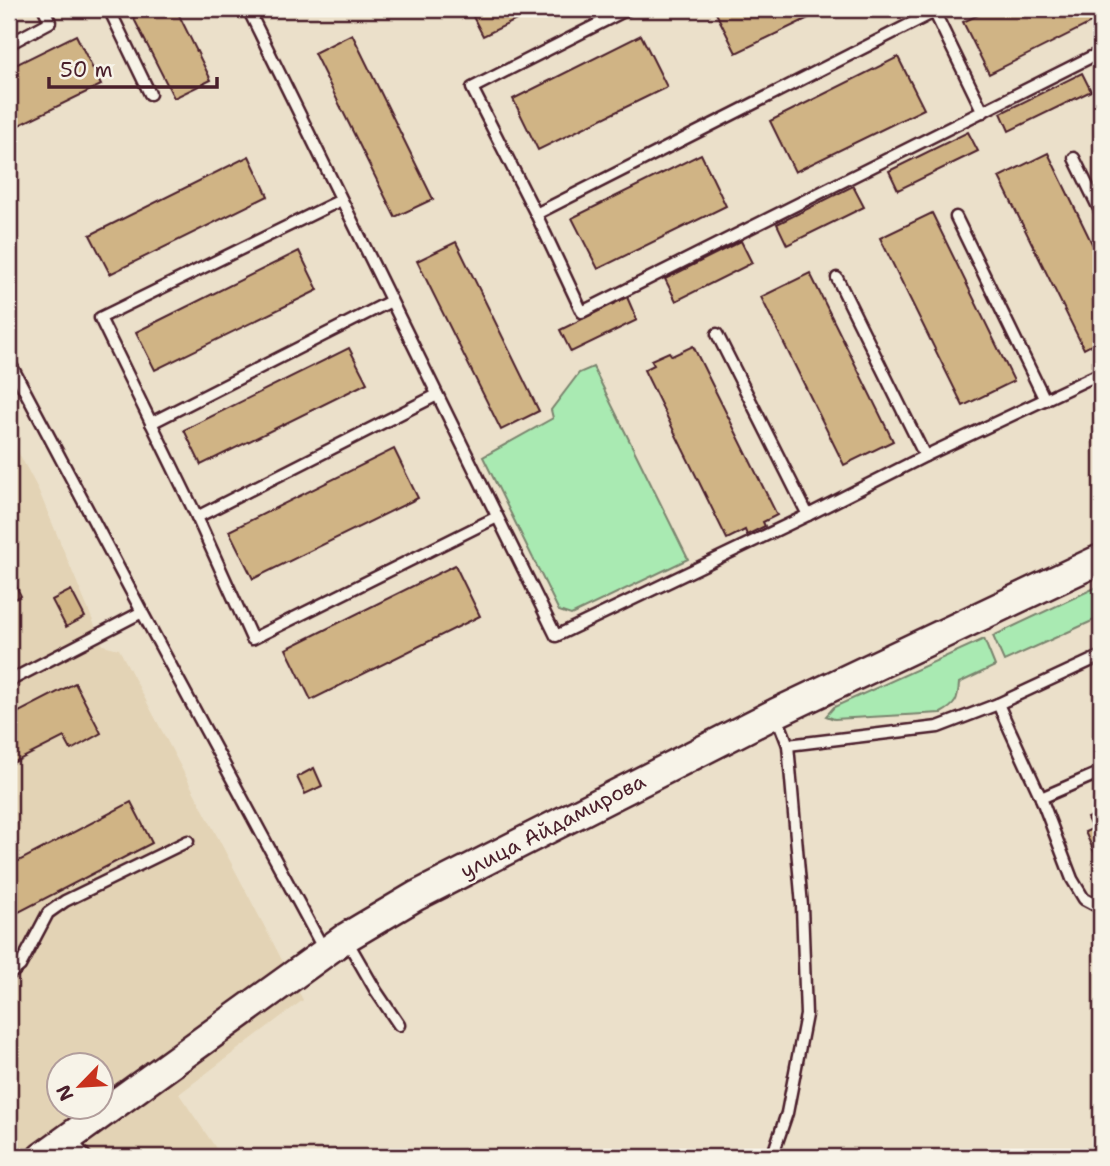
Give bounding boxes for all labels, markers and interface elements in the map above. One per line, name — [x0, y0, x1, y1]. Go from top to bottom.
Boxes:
scale bar — [49, 46, 217, 90]
text: 50 m — [60, 56, 113, 84]
street label: улица Айдамирова — [456, 767, 650, 885]
north arrow — [46, 1050, 116, 1120]
text: N — [51, 1081, 80, 1105]

